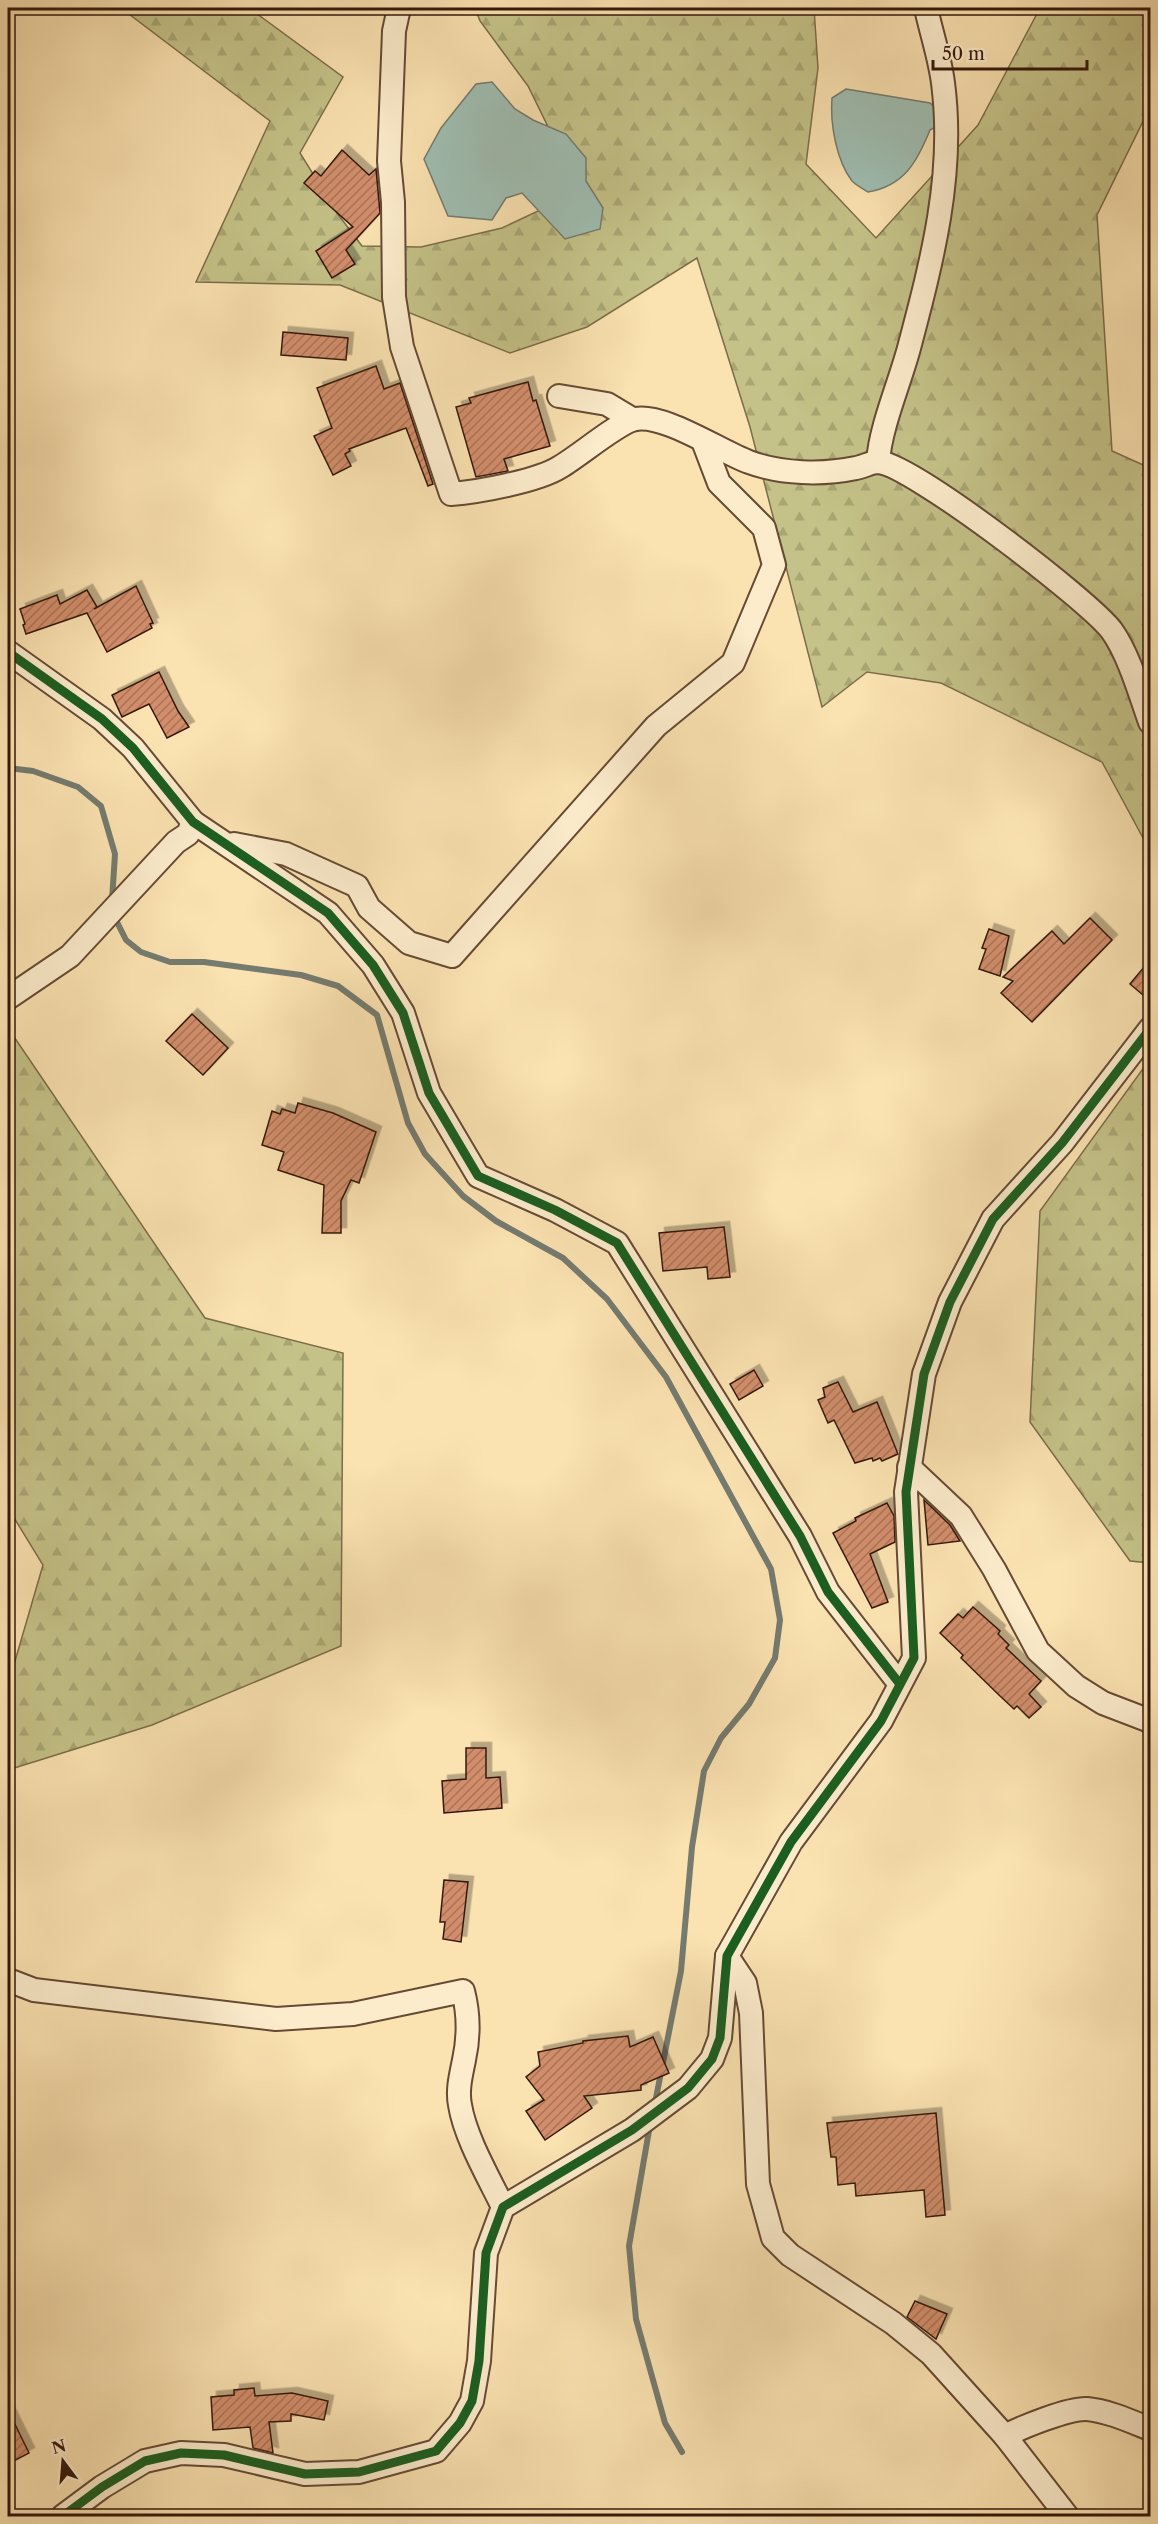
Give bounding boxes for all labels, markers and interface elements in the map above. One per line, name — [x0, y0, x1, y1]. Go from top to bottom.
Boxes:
scale bar — [933, 33, 1088, 71]
text: 50 m — [942, 43, 985, 65]
north arrow — [33, 2431, 93, 2491]
text: N — [49, 2435, 68, 2458]

